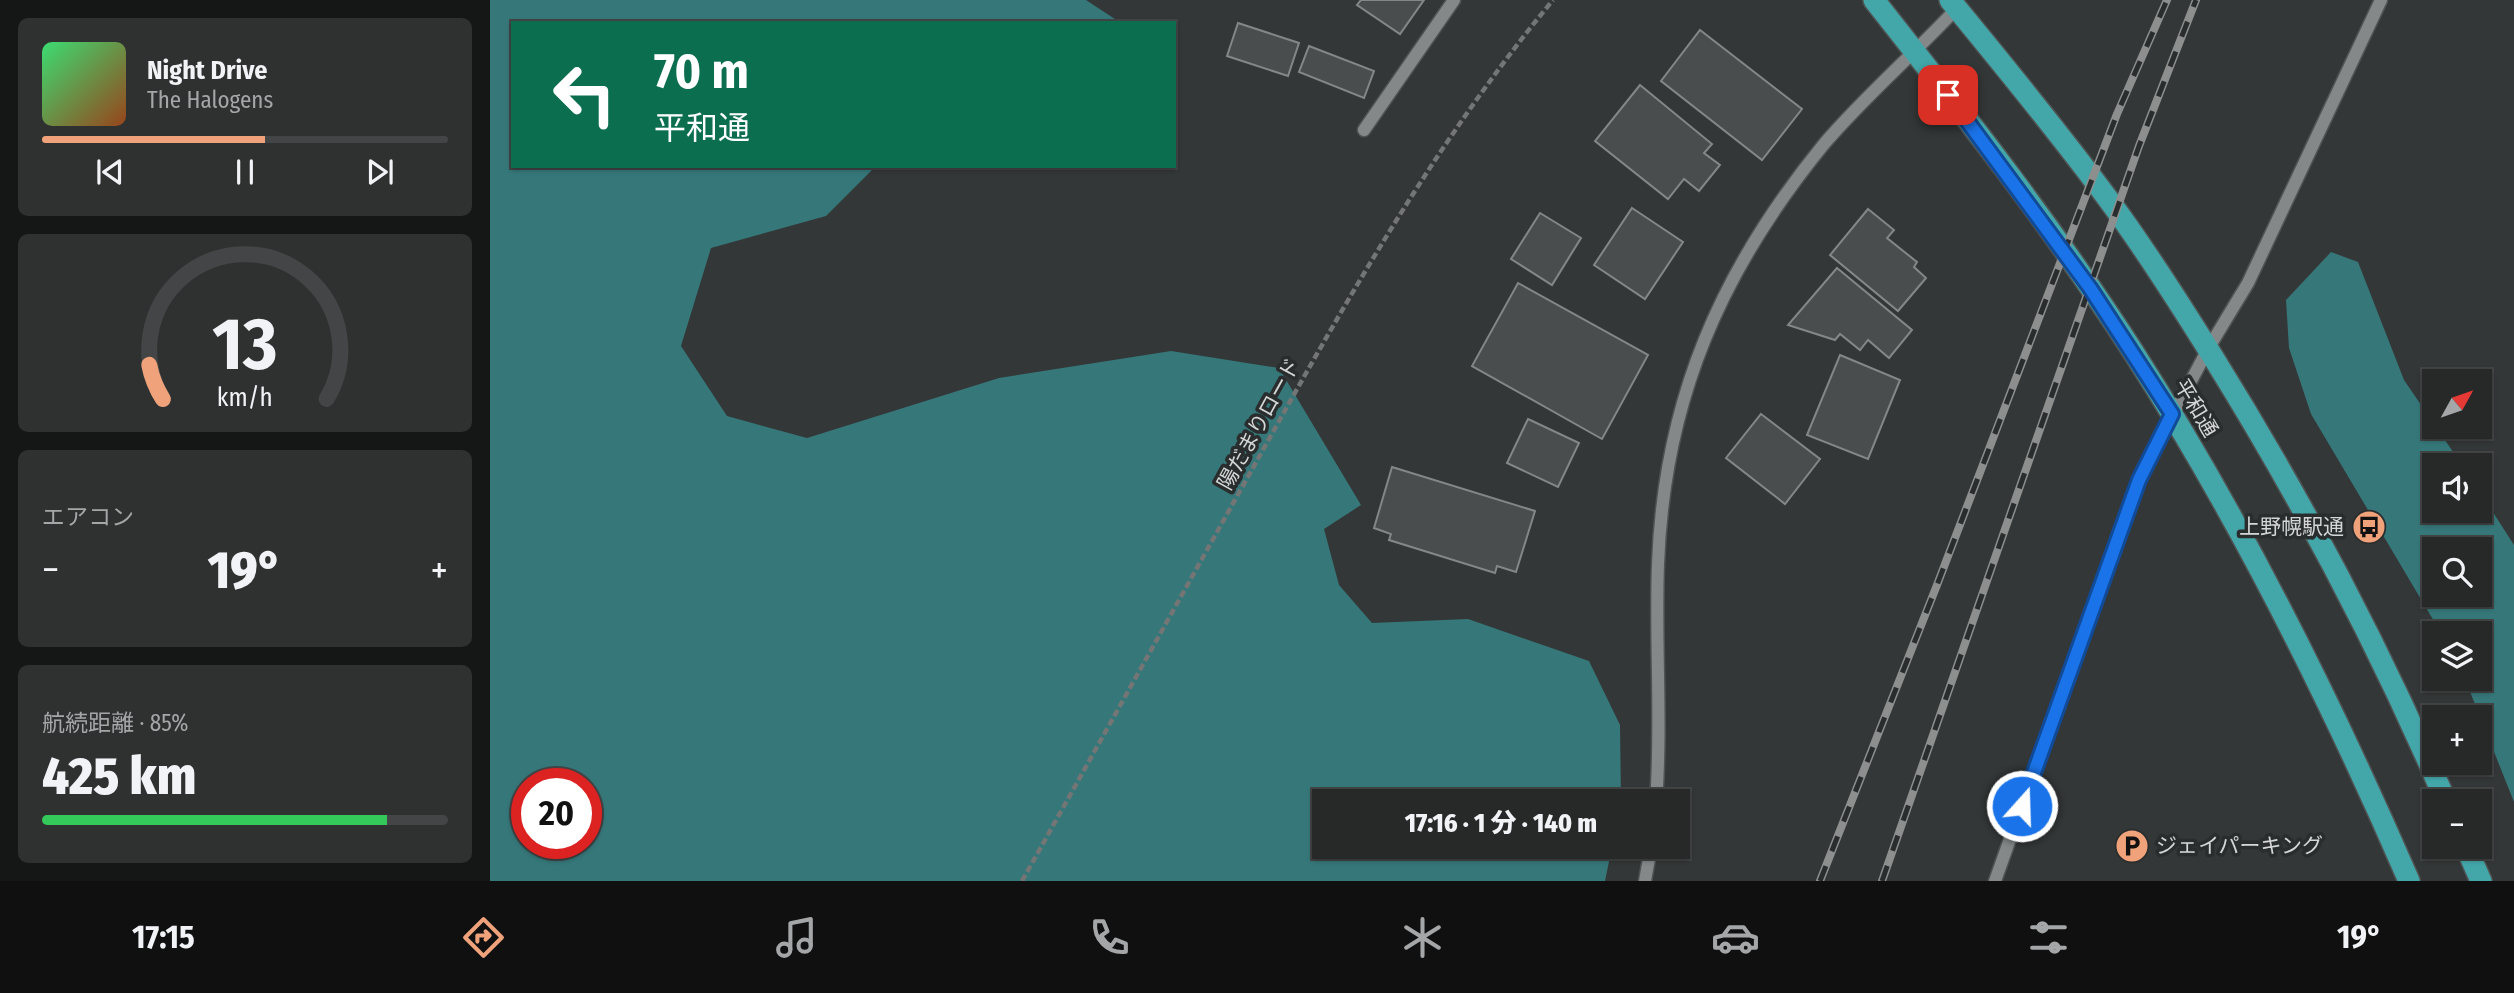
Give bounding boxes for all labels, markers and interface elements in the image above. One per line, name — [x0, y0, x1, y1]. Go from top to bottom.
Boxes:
text: 70 m — [654, 42, 749, 101]
icon: left — [539, 49, 630, 140]
text: Night Drive — [147, 55, 267, 86]
pin — [1918, 65, 1978, 125]
icon: arrive — [1929, 76, 1967, 114]
text: The Halogens — [147, 86, 273, 114]
text: 平和通 — [654, 109, 750, 147]
icon: previous — [91, 153, 129, 191]
icon: pause — [226, 153, 264, 191]
icon: next — [361, 153, 399, 191]
text: 13 — [212, 301, 278, 388]
street label: 陽だまりロード — [1212, 354, 1306, 494]
north arrow — [2422, 369, 2492, 439]
map controls — [2422, 369, 2492, 859]
street label: 平和通 — [2169, 374, 2223, 442]
text: km/h — [217, 382, 273, 412]
button: sound — [2422, 453, 2492, 523]
text: エアコン — [42, 503, 134, 531]
bus stop icon: 上野幌駅通 — [2350, 508, 2388, 546]
place label: 上野幌駅通 — [2239, 514, 2344, 540]
button: search — [2422, 537, 2492, 607]
text: 19° — [208, 539, 282, 602]
text: − — [42, 547, 59, 593]
text: + — [431, 547, 448, 593]
button: layers — [2422, 621, 2492, 691]
button: + — [2422, 705, 2492, 775]
text: 航続距離 · 85% — [42, 709, 189, 737]
text: 425 km — [42, 745, 196, 808]
speed limit sign: 20 — [511, 768, 602, 859]
position arrow — [1985, 769, 2059, 843]
button: − — [2422, 789, 2492, 859]
text: 17:16 · 1 分 · 140 m — [1405, 808, 1597, 839]
parking icon: ジェイパーキング — [2113, 827, 2151, 865]
place label: ジェイパーキング — [2156, 833, 2323, 859]
icon: directions — [459, 913, 508, 962]
icon: music — [772, 913, 821, 962]
icon: phone — [1085, 913, 1134, 962]
icon: climate — [1398, 913, 1447, 962]
icon: car — [1711, 913, 1760, 962]
icon: filters — [2024, 913, 2073, 962]
text: 17:15 — [132, 918, 195, 956]
text: 19° — [2337, 918, 2382, 956]

